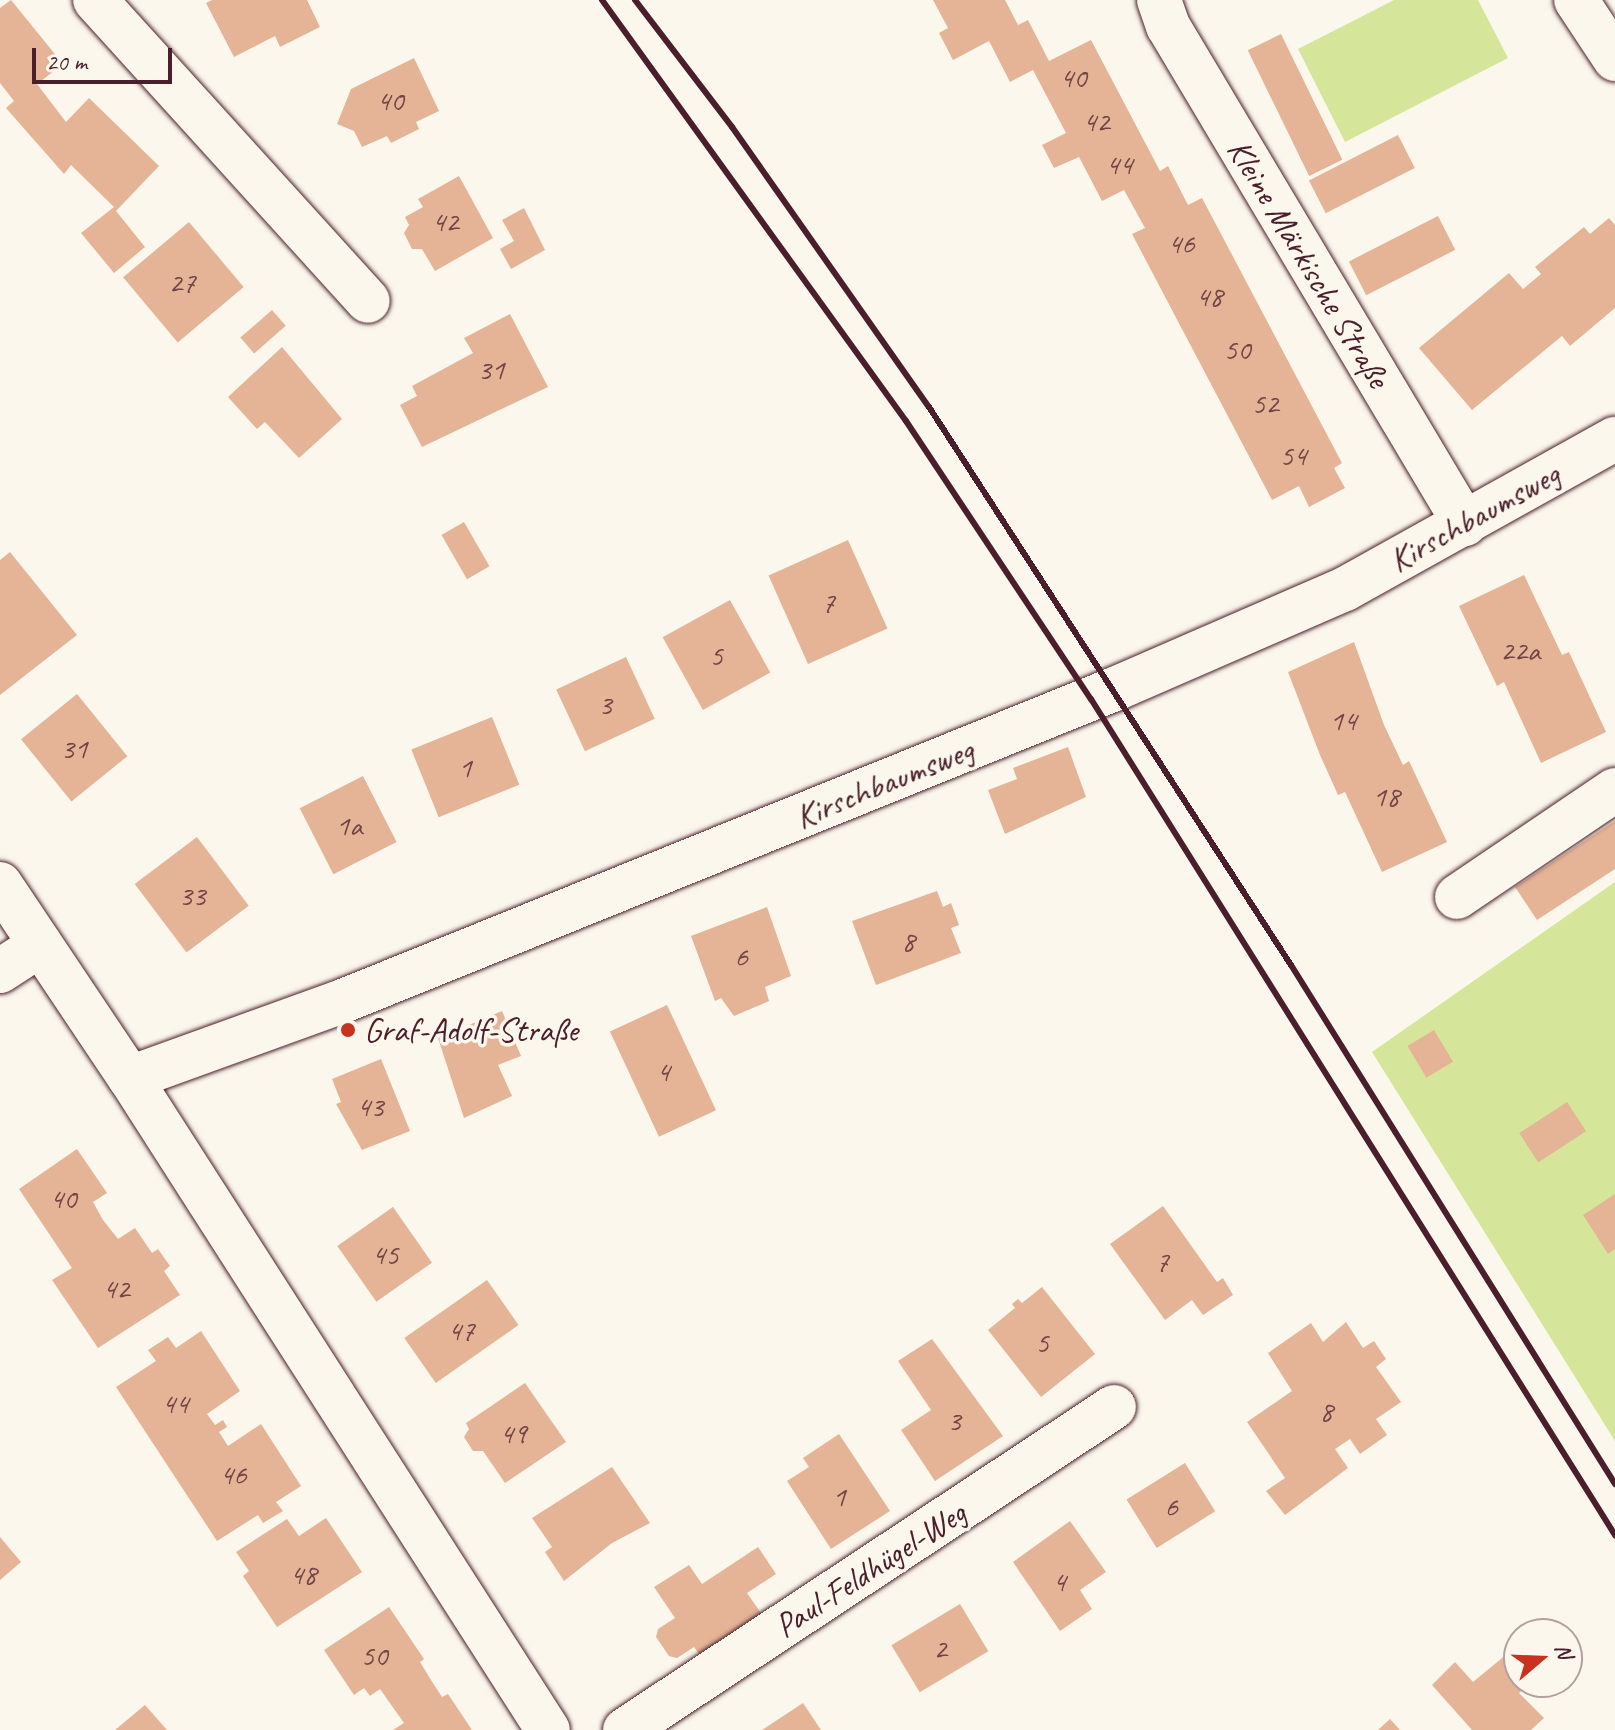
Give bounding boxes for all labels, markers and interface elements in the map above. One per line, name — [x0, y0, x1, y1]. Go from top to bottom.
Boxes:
scale bar — [36, 32, 176, 82]
text: 20 m — [46, 47, 87, 77]
house number: 40 — [1060, 59, 1086, 95]
house number: 40 — [377, 82, 403, 118]
house number: 42 — [1083, 103, 1109, 139]
street label: Kleine Märkische Straße — [1218, 131, 1400, 395]
house number: 44 — [1106, 146, 1132, 182]
house number: 42 — [432, 203, 458, 239]
house number: 46 — [1168, 225, 1194, 261]
house number: 27 — [169, 264, 195, 300]
house number: 48 — [1196, 278, 1222, 314]
house number: 50 — [1224, 331, 1250, 367]
house number: 31 — [478, 351, 504, 387]
house number: 52 — [1252, 385, 1278, 421]
house number: 54 — [1280, 437, 1306, 473]
street label: Kirschbaumsweg — [1382, 454, 1566, 580]
house number: 7 — [821, 584, 835, 620]
house number: 22a — [1500, 632, 1540, 668]
house number: 5 — [709, 637, 723, 673]
house number: 3 — [598, 686, 612, 722]
house number: 14 — [1330, 702, 1356, 738]
street label: Kirschbaumsweg — [789, 729, 979, 837]
house number: 31 — [61, 730, 87, 766]
house number: 1 — [458, 749, 472, 785]
house number: 18 — [1373, 778, 1399, 814]
house number: 1a — [336, 807, 362, 843]
house number: 33 — [179, 877, 205, 913]
house number: 8 — [901, 923, 915, 959]
house number: 6 — [734, 938, 748, 974]
place label: Graf-Adolf-Straße — [364, 1010, 578, 1050]
marker: Graf-Adolf-Straße — [339, 1021, 357, 1039]
house number: 4 — [656, 1053, 670, 1089]
house number: 43 — [357, 1088, 383, 1124]
house number: 40 — [50, 1180, 76, 1216]
house number: 45 — [372, 1236, 398, 1272]
house number: 7 — [1155, 1243, 1169, 1279]
house number: 42 — [103, 1270, 129, 1306]
house number: 47 — [448, 1312, 474, 1348]
house number: 5 — [1035, 1324, 1049, 1360]
house number: 44 — [162, 1385, 188, 1421]
house number: 8 — [1319, 1393, 1333, 1429]
house number: 3 — [947, 1402, 961, 1438]
house number: 49 — [500, 1415, 526, 1451]
house number: 46 — [220, 1456, 246, 1492]
house number: 1 — [832, 1478, 846, 1514]
house number: 6 — [1164, 1488, 1178, 1524]
street label: Paul-Feldhügel-Weg — [767, 1492, 973, 1646]
house number: 48 — [290, 1556, 316, 1592]
house number: 4 — [1052, 1563, 1066, 1599]
north arrow — [1503, 1618, 1583, 1698]
house number: 2 — [933, 1630, 947, 1666]
house number: 50 — [361, 1637, 387, 1673]
text: N — [1548, 1640, 1579, 1662]

